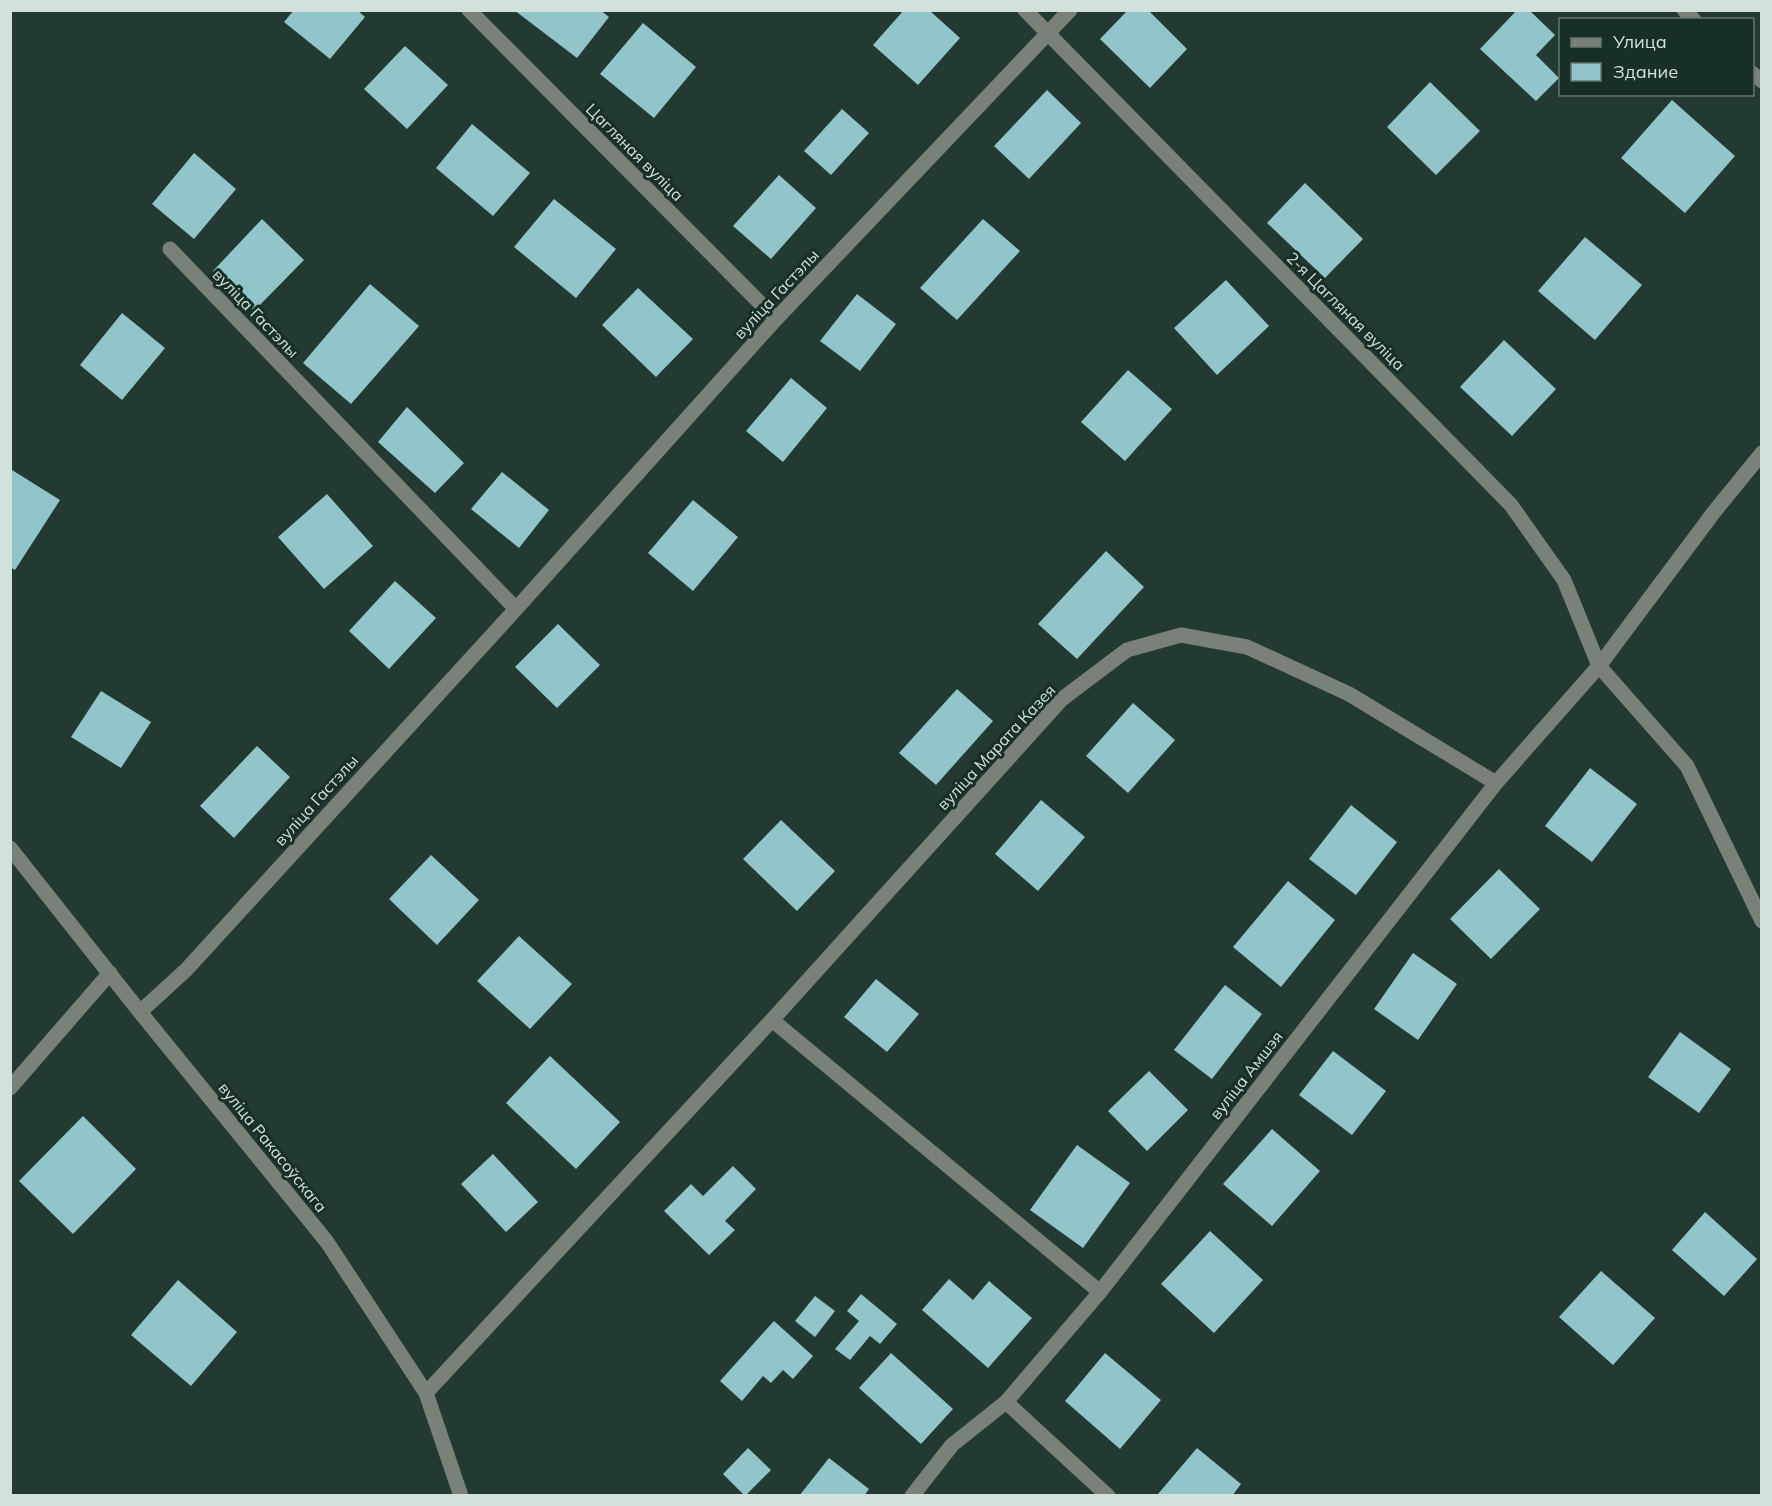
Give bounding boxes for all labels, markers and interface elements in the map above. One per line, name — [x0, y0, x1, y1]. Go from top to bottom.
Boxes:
legend — [1559, 18, 1754, 96]
text: Улица — [1612, 30, 1667, 53]
text: Здание — [1613, 60, 1678, 83]
street label: Цагляная вуліца — [582, 99, 688, 205]
street label: вуліца Гастэлы — [729, 245, 823, 343]
street label: 2-я Цагляная вуліца — [1283, 248, 1409, 374]
street label: вуліца Гастэлы — [209, 265, 303, 361]
street label: вуліца Марата Казея — [933, 680, 1059, 814]
street label: вуліца Гастэлы — [270, 750, 362, 850]
street label: вуліца Амшэя — [1205, 1027, 1287, 1123]
street label: вуліца Ракасоўскага — [214, 1078, 332, 1216]

